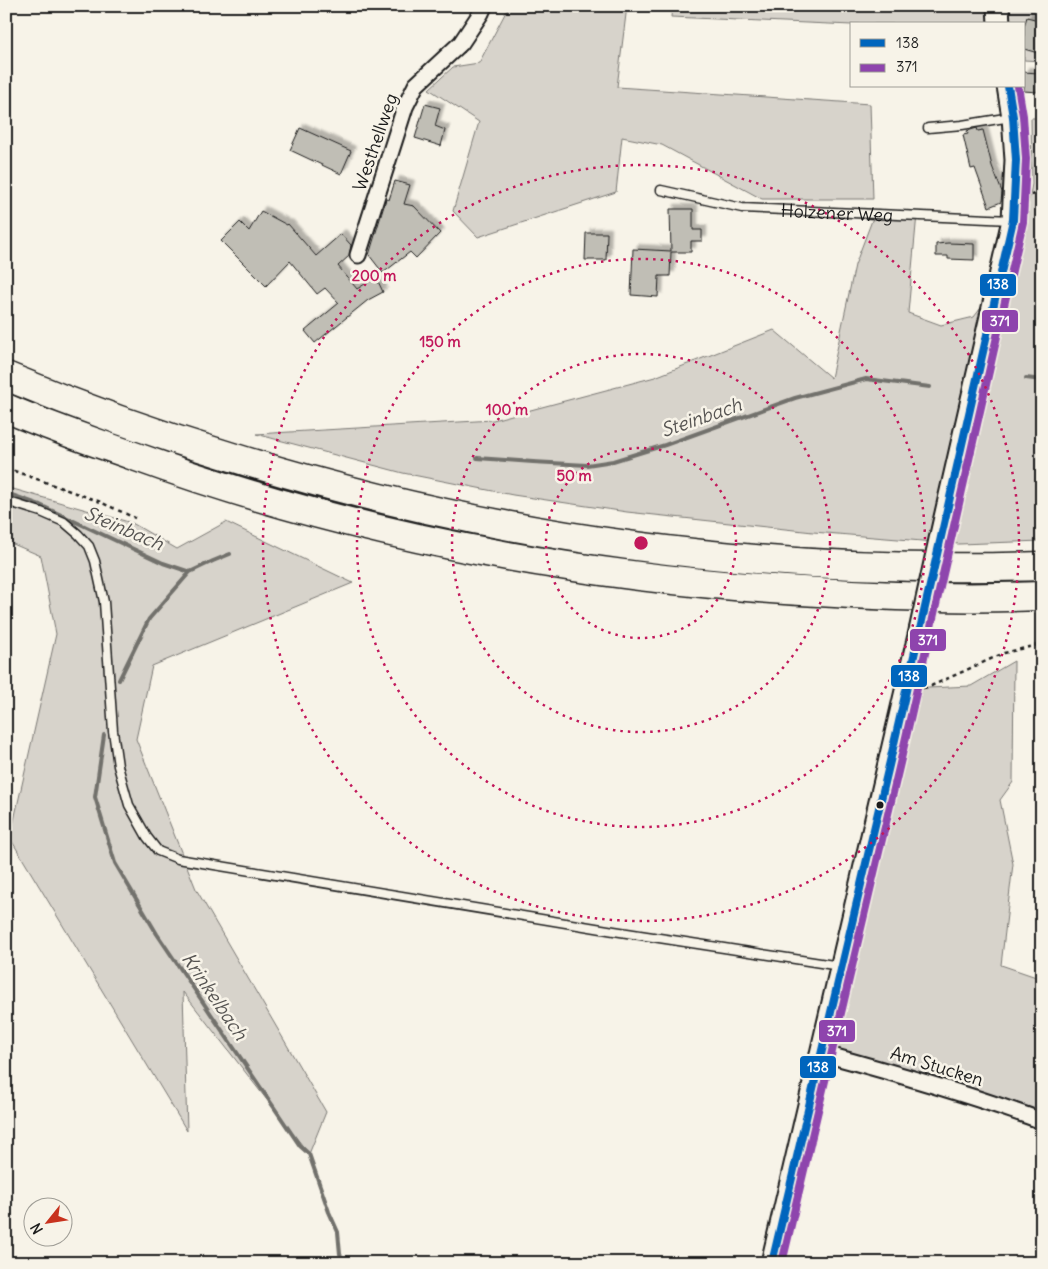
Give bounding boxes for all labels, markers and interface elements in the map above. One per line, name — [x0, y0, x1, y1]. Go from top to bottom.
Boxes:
legend — [850, 22, 1026, 88]
text: 138 — [896, 33, 919, 52]
text: 371 — [896, 57, 918, 76]
street label: Westhellweg — [348, 90, 402, 194]
street label: Holzener Weg — [780, 198, 894, 226]
text: 200 m — [352, 266, 396, 285]
line badge: 138 — [979, 273, 1017, 297]
text: 138 — [987, 275, 1009, 293]
line badge: 371 — [981, 309, 1019, 333]
text: 371 — [990, 312, 1010, 330]
text: 150 m — [419, 332, 461, 351]
water label: Steinbach — [657, 392, 746, 442]
text: 100 m — [486, 400, 528, 419]
text: 50 m — [556, 466, 592, 485]
water label: Steinbach — [81, 501, 168, 556]
centre of rings — [632, 534, 650, 552]
line badge: 371 — [909, 628, 947, 652]
text: 371 — [918, 631, 938, 649]
line badge: 138 — [890, 664, 928, 688]
text: 138 — [898, 667, 920, 685]
unlabelled marker — [875, 800, 885, 810]
water label: Krinkelbach — [177, 948, 254, 1045]
line badge: 371 — [818, 1019, 856, 1043]
text: 371 — [827, 1022, 847, 1040]
street label: Am Stucken — [888, 1041, 986, 1091]
line badge: 138 — [799, 1055, 837, 1079]
text: 138 — [807, 1058, 829, 1076]
north arrow — [22, 1196, 72, 1246]
text: N — [27, 1220, 47, 1237]

